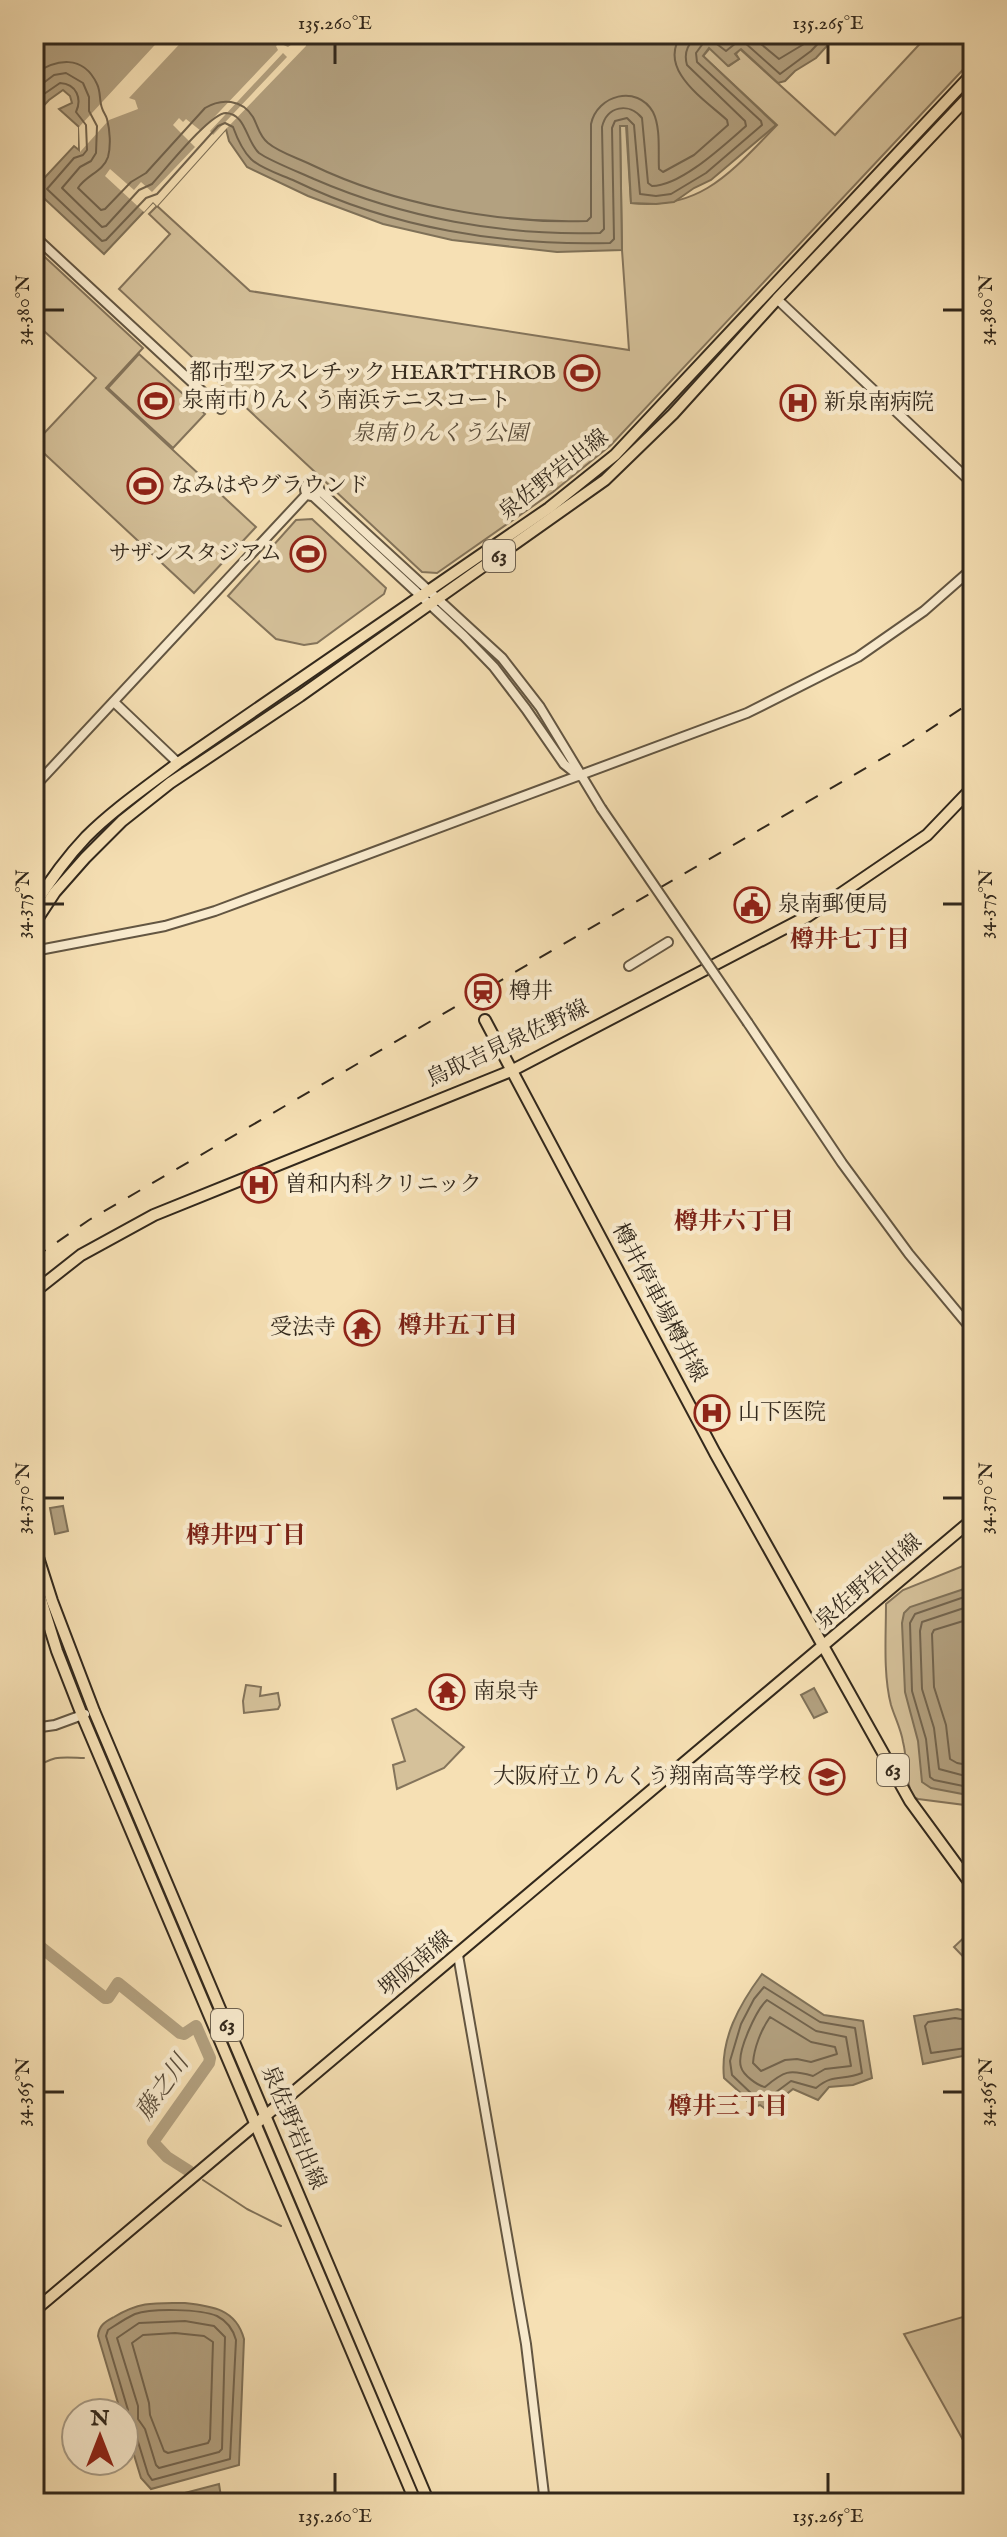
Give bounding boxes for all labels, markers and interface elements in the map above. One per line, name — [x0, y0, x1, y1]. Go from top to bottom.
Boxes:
text: 135.260°E — [298, 11, 372, 36]
text: 135.265°E — [792, 11, 864, 36]
text: 34.380°N — [11, 275, 36, 345]
text: 34.380°N — [974, 275, 999, 345]
sports icon: 都市型アスレチック HEARTTHROB — [563, 354, 601, 392]
place label: 都市型アスレチック HEARTTHROB — [189, 359, 556, 387]
sports icon: 泉南市りんくう南浜テニスコート — [137, 382, 175, 420]
hospital icon: 新泉南病院 — [779, 384, 817, 422]
place label: 泉南市りんくう南浜テニスコート — [182, 387, 511, 415]
place label: 新泉南病院 — [824, 389, 934, 417]
park label: 泉南りんくう公園 — [352, 420, 531, 448]
street label: 泉佐野岩出線 — [493, 423, 615, 527]
sports icon: なみはやグラウンド — [126, 467, 164, 505]
place label: なみはやグラウンド — [171, 472, 369, 500]
sports icon: サザンスタジアム — [289, 535, 327, 573]
place label: サザンスタジアム — [109, 540, 282, 568]
road number: 63 — [483, 540, 515, 572]
text: 34.375°N — [11, 869, 36, 939]
text: 34.375°N — [974, 869, 999, 939]
public building icon: 泉南郵便局 — [733, 886, 771, 924]
place label: 泉南郵便局 — [778, 891, 888, 919]
district label: 樽井七丁目 — [790, 925, 910, 956]
station icon: 樽井 — [464, 973, 502, 1011]
place label: 樽井 — [509, 978, 553, 1006]
street label: 鳥取吉見泉佐野線 — [422, 994, 594, 1094]
hospital icon: 曽和内科クリニック — [240, 1166, 278, 1204]
place label: 曽和内科クリニック — [285, 1171, 482, 1199]
district label: 樽井六丁目 — [674, 1207, 794, 1238]
street label: 樽井停車場樽井線 — [605, 1219, 713, 1387]
temple icon: 受法寺 — [343, 1309, 381, 1347]
district label: 樽井五丁目 — [398, 1311, 518, 1342]
place label: 受法寺 — [270, 1314, 336, 1342]
hospital icon: 山下医院 — [693, 1394, 731, 1432]
place label: 山下医院 — [738, 1399, 826, 1427]
text: 34.370°N — [11, 1462, 36, 1534]
text: 34.370°N — [974, 1462, 999, 1534]
district label: 樽井四丁目 — [186, 1521, 306, 1552]
street label: 泉佐野岩出線 — [810, 1528, 928, 1636]
temple icon: 南泉寺 — [428, 1673, 466, 1711]
place label: 南泉寺 — [473, 1678, 539, 1706]
road number: 63 — [877, 1754, 909, 1786]
school or university icon: 大阪府立りんくう翔南高等学校 — [808, 1758, 846, 1796]
place label: 大阪府立りんくう翔南高等学校 — [493, 1763, 801, 1791]
street label: 堺阪南線 — [373, 1925, 459, 2003]
road number: 63 — [211, 2009, 243, 2041]
water label: 藤之川 — [130, 2047, 198, 2126]
text: 34.365°N — [11, 2058, 36, 2126]
text: 34.365°N — [974, 2058, 999, 2126]
street label: 泉佐野岩出線 — [254, 2062, 332, 2194]
district label: 樽井三丁目 — [668, 2092, 788, 2123]
north arrow — [60, 2397, 140, 2477]
text: N — [89, 2405, 110, 2433]
text: 135.260°E — [298, 2504, 372, 2529]
text: 135.265°E — [792, 2504, 864, 2529]

